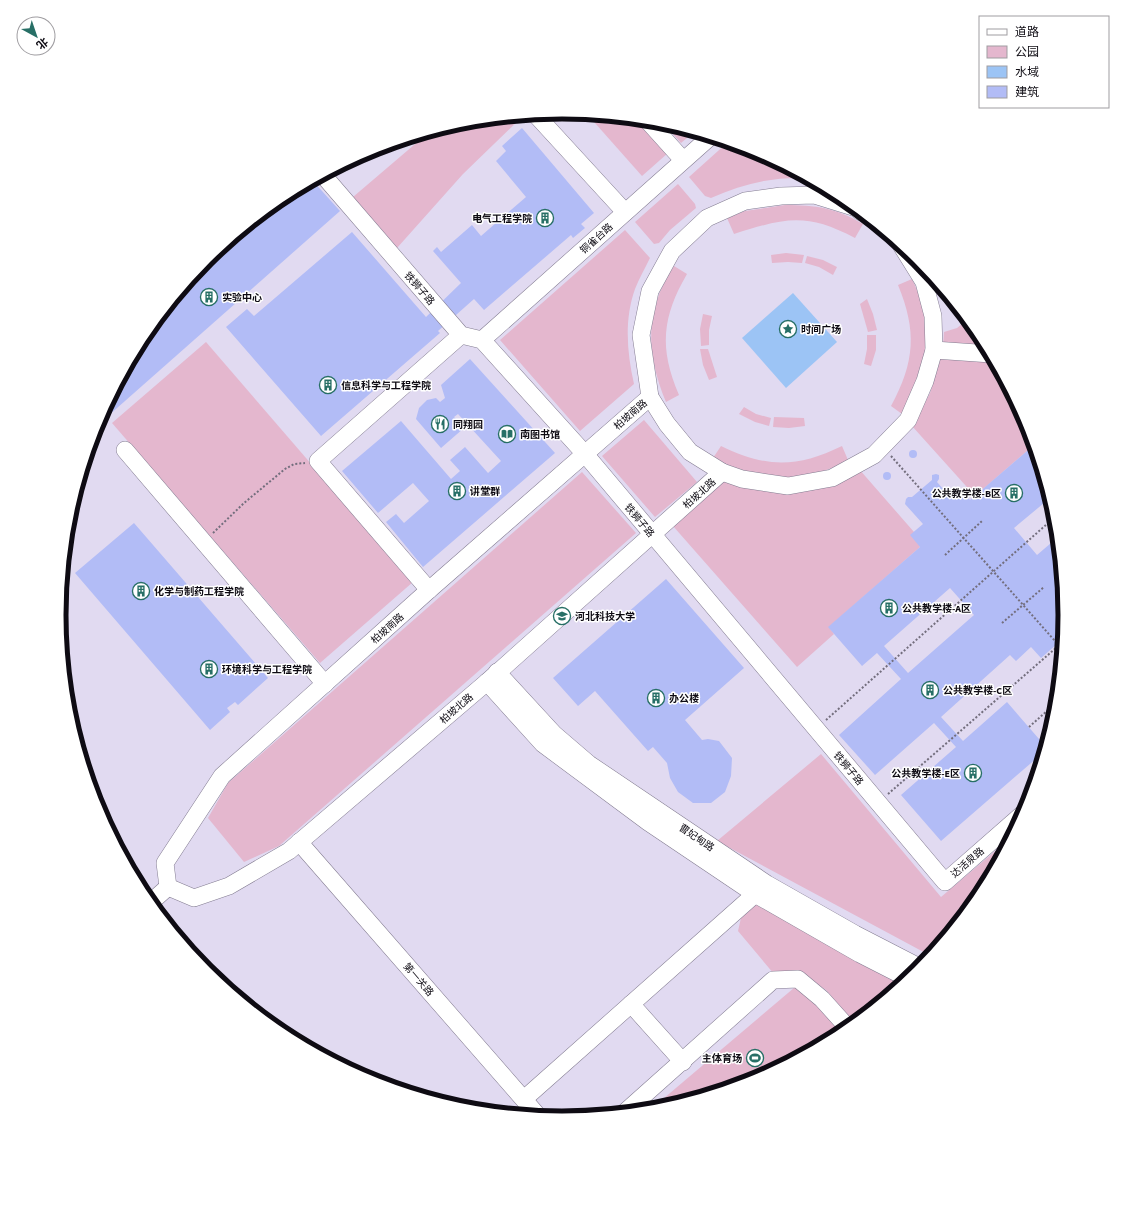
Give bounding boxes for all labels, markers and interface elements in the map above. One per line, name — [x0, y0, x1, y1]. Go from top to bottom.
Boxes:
north arrow — [16, 16, 56, 56]
legend — [979, 16, 1109, 108]
text: 道路 — [1015, 24, 1039, 41]
text: 北 — [33, 34, 51, 53]
text: 公园 — [1015, 44, 1039, 61]
text: 水域 — [1015, 64, 1039, 81]
text: 建筑 — [1015, 84, 1039, 101]
building icon: 电气工程学院 — [535, 208, 555, 228]
place label: 电气工程学院 — [472, 212, 532, 226]
street label: 铜雀台路 — [577, 220, 616, 257]
street label: 铁狮子路 — [401, 269, 438, 308]
building icon: 实验中心 — [199, 287, 219, 307]
place label: 实验中心 — [222, 291, 262, 305]
place icon: 时间广场 — [778, 319, 798, 339]
place label: 时间广场 — [801, 323, 841, 337]
building icon: 信息科学与工程学院 — [318, 375, 338, 395]
place label: 信息科学与工程学院 — [341, 379, 431, 393]
street label: 柏坡南路 — [611, 396, 650, 433]
restaurant icon: 同翔园 — [430, 414, 450, 434]
place label: 同翔园 — [453, 418, 483, 432]
library icon: 南图书馆 — [497, 424, 517, 444]
place label: 南图书馆 — [520, 428, 560, 442]
street label: 柏坡北路 — [680, 475, 719, 512]
building icon: 讲堂群 — [447, 481, 467, 501]
building icon: 公共教学楼-B区 — [1004, 483, 1024, 503]
place label: 讲堂群 — [470, 485, 500, 499]
place label: 公共教学楼-B区 — [932, 487, 1001, 501]
street label: 铁狮子路 — [621, 501, 657, 540]
building icon: 化学与制药工程学院 — [131, 581, 151, 601]
place label: 化学与制药工程学院 — [154, 585, 244, 599]
building icon: 公共教学楼-A区 — [879, 598, 899, 618]
place label: 公共教学楼-A区 — [902, 602, 971, 616]
school or university icon: 河北科技大学 — [552, 606, 572, 626]
street label: 柏坡南路 — [368, 610, 407, 647]
place label: 河北科技大学 — [575, 610, 635, 624]
building icon: 环境科学与工程学院 — [199, 659, 219, 679]
place label: 环境科学与工程学院 — [222, 663, 312, 677]
building icon: 公共教学楼-C区 — [920, 680, 940, 700]
place label: 公共教学楼-C区 — [943, 684, 1012, 698]
building icon: 办公楼 — [646, 688, 666, 708]
street label: 柏坡北路 — [437, 690, 476, 727]
place label: 办公楼 — [669, 692, 699, 706]
street label: 铁狮子路 — [830, 749, 866, 788]
building icon: 公共教学楼-E区 — [963, 763, 983, 783]
place label: 公共教学楼-E区 — [891, 767, 960, 781]
street label: 曹妃甸路 — [676, 821, 717, 855]
street label: 达活泉路 — [948, 844, 987, 881]
street label: 第一关路 — [400, 960, 437, 999]
sports icon: 主体育场 — [745, 1048, 765, 1068]
place label: 主体育场 — [702, 1052, 742, 1066]

